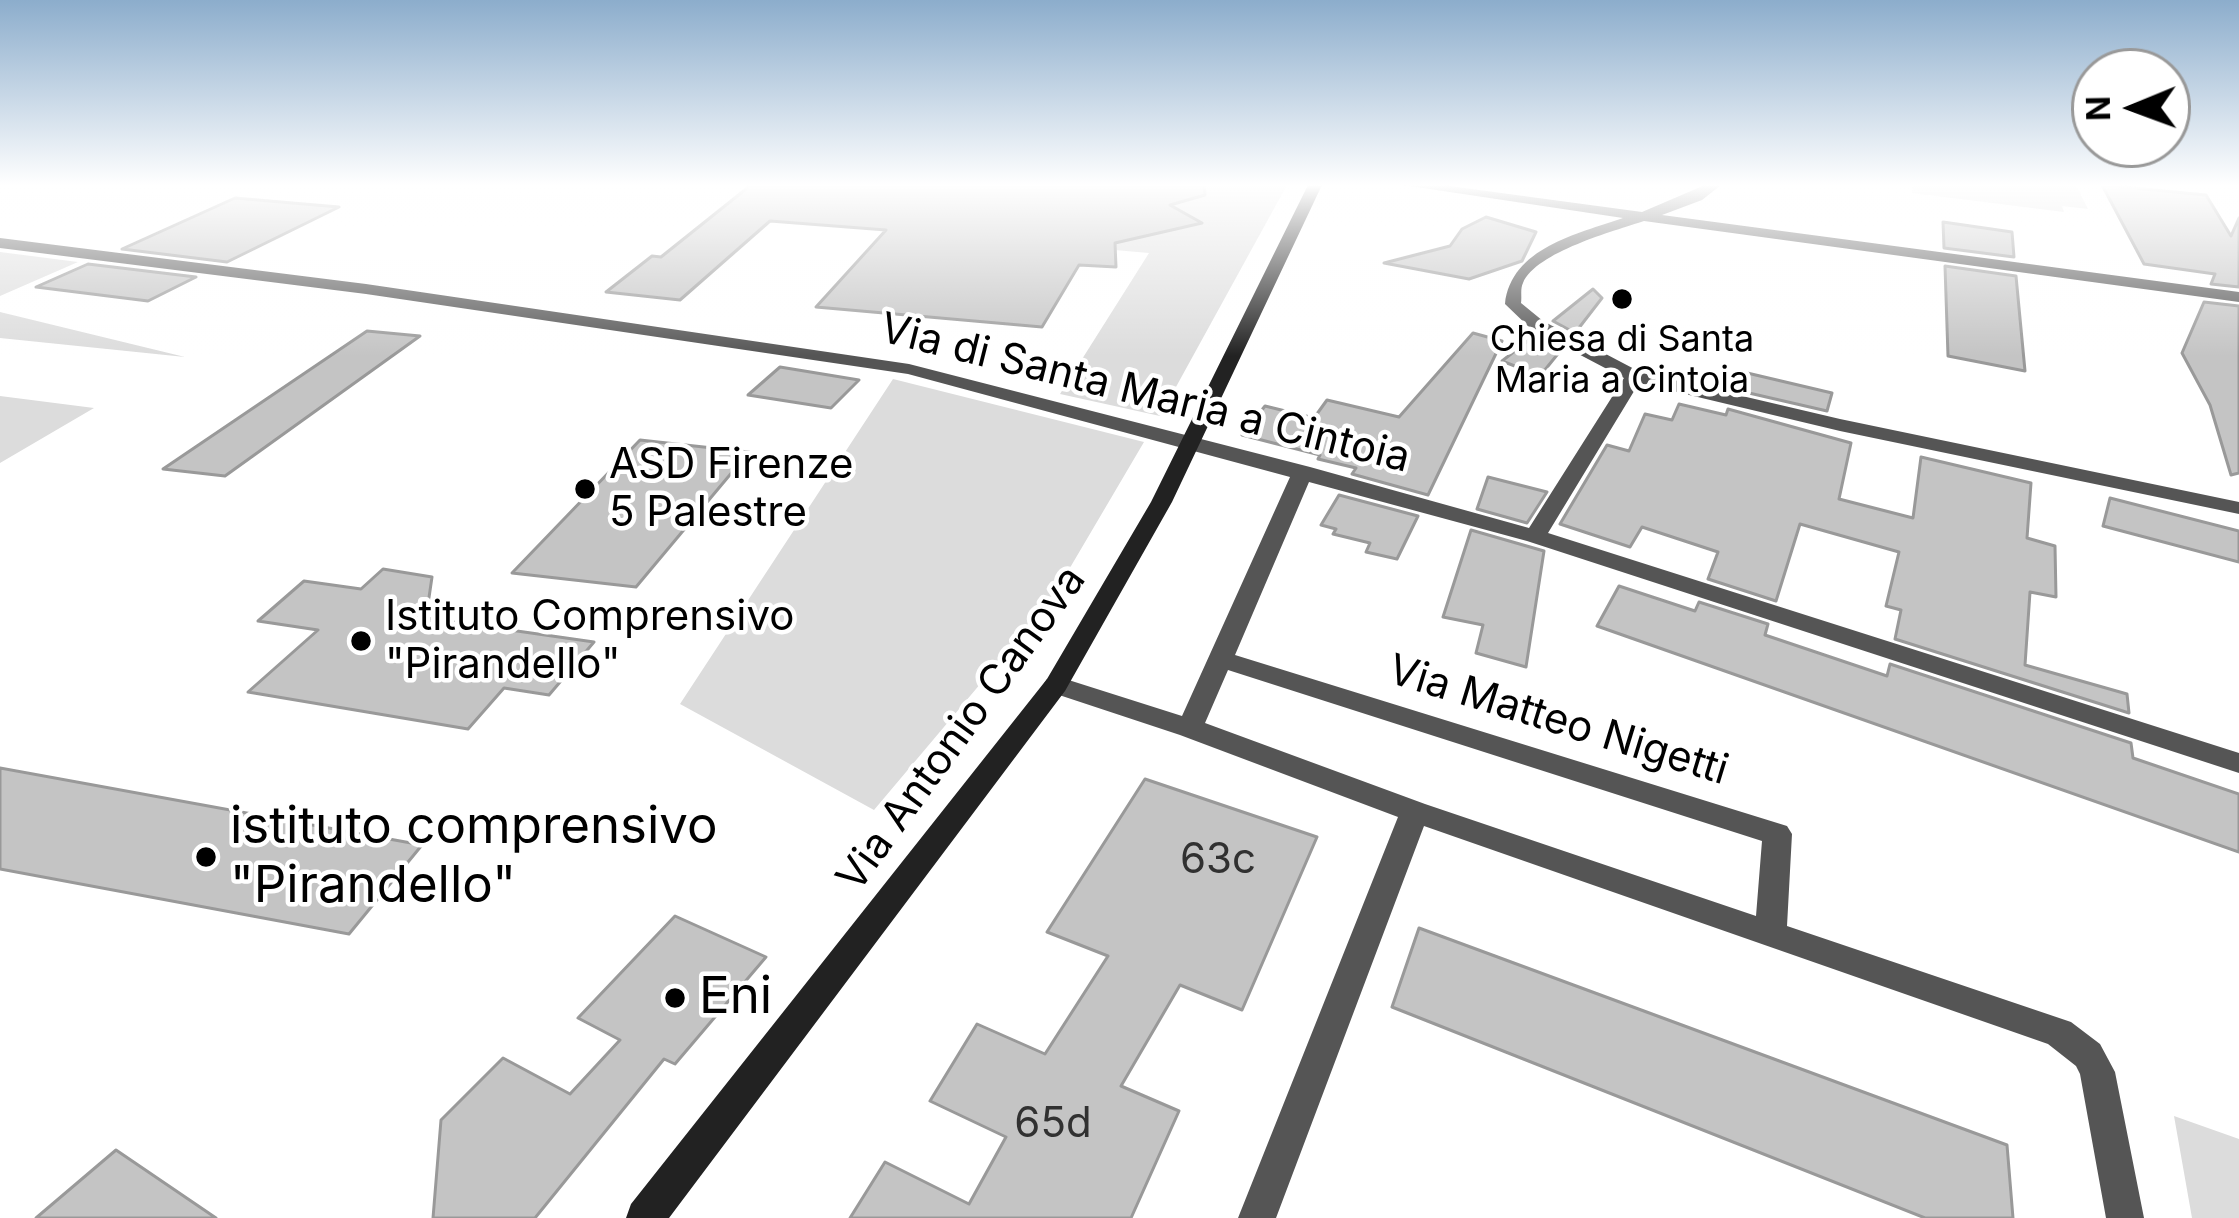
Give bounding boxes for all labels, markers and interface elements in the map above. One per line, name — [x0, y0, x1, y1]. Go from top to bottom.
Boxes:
north arrow — [2071, 48, 2191, 168]
text: N — [2078, 96, 2118, 122]
marker: Chiesa di Santa Maria a Cintoia — [1609, 286, 1635, 312]
street label: Via di Santa Maria a Cintoia — [875, 304, 1415, 484]
place label: Chiesa di Santa Maria a Cintoia — [1490, 318, 1754, 403]
place label: ASD Firenze 5 Palestre — [609, 440, 853, 538]
marker: ASD Firenze 5 Palestre — [572, 476, 598, 502]
street label: Via Antonio Canova — [827, 557, 1097, 901]
place label: Istituto Comprensivo "Pirandello" — [385, 592, 794, 690]
marker: Istituto Comprensivo "Pirandello" — [348, 628, 374, 654]
street label: Via Matteo Nigetti — [1382, 645, 1734, 797]
place label: istituto comprensivo "Pirandello" — [230, 797, 718, 917]
house number: 63c — [1180, 835, 1256, 885]
marker: istituto comprensivo "Pirandello" — [193, 844, 219, 870]
place label: Eni — [699, 967, 772, 1029]
marker: Eni — [662, 985, 688, 1011]
house number: 65d — [1014, 1099, 1092, 1149]

